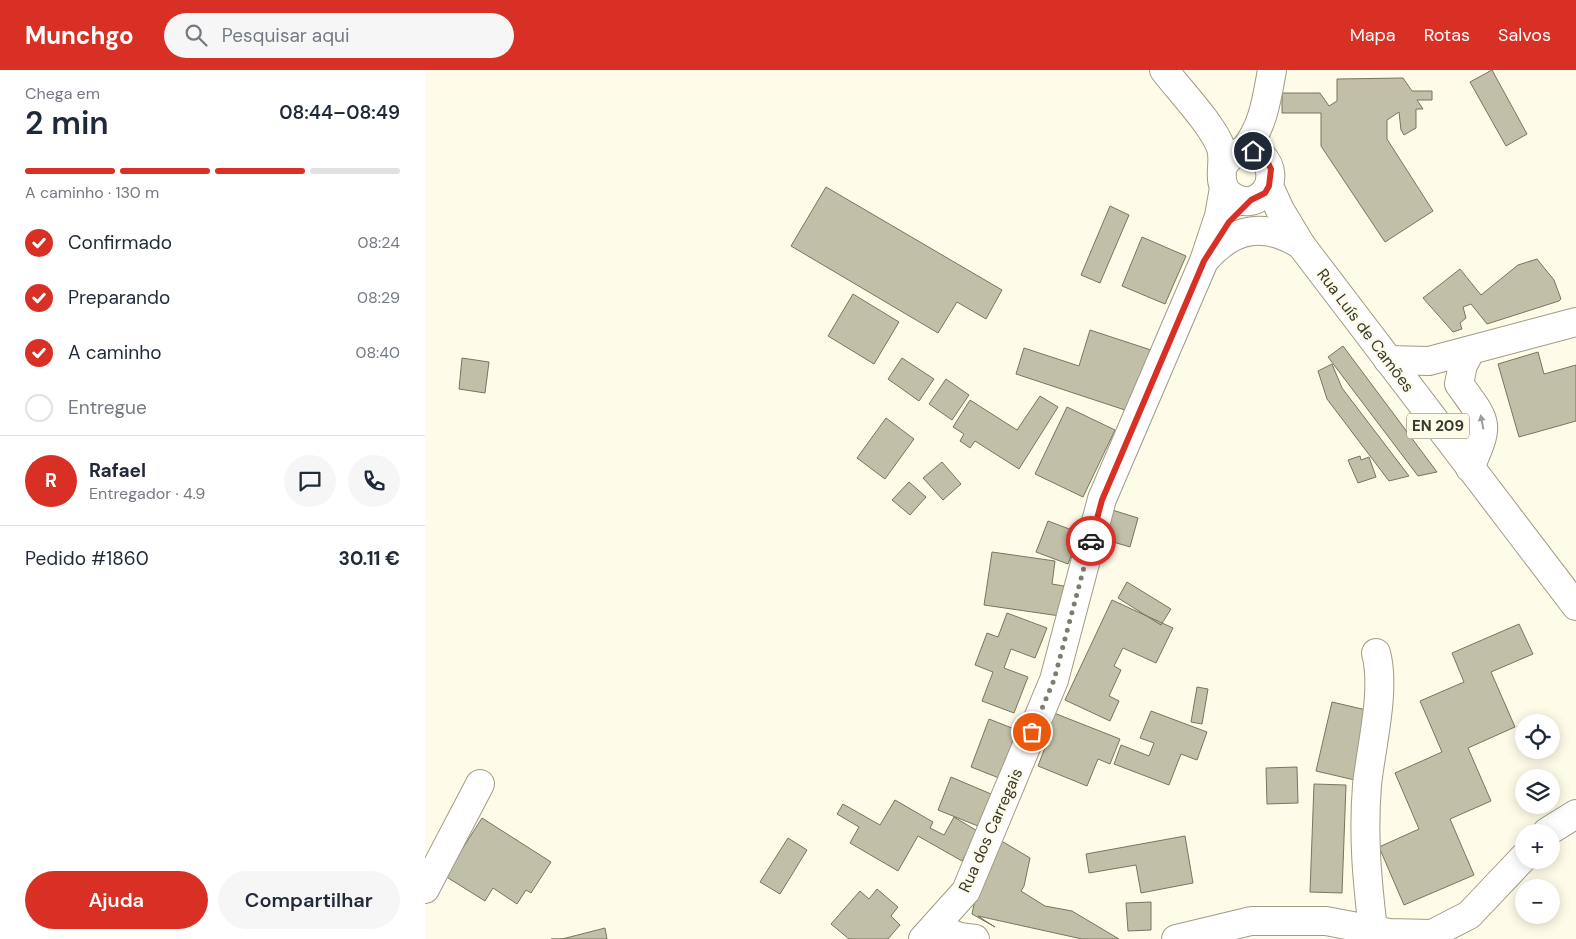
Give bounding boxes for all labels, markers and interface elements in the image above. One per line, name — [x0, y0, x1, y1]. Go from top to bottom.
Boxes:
search box — [164, 13, 514, 58]
text: Munchgo — [25, 20, 134, 51]
icon: search — [182, 21, 210, 49]
text: Pesquisar aqui — [222, 23, 350, 48]
text: Mapa — [1350, 23, 1396, 47]
text: Rotas — [1424, 23, 1470, 47]
text: Salvos — [1498, 23, 1551, 47]
text: Chega em — [25, 83, 100, 104]
text: 08:44–08:49 — [279, 100, 400, 125]
text: 2 min — [25, 102, 109, 144]
pin — [1232, 130, 1274, 172]
icon: home — [1239, 137, 1267, 165]
text: A caminho · 130 m — [25, 182, 159, 203]
icon: check — [25, 229, 53, 257]
text: Confirmado — [68, 230, 172, 255]
text: 08:24 — [357, 232, 400, 253]
street label: Rua Luís de Camões — [1312, 264, 1419, 396]
icon: check — [25, 284, 53, 312]
text: Preparando — [68, 285, 170, 310]
text: 08:29 — [357, 287, 400, 308]
icon: check — [25, 339, 53, 367]
text: A caminho — [68, 340, 161, 365]
text: 08:40 — [355, 342, 400, 363]
text: Entregue — [68, 395, 147, 420]
road number: EN 209 — [1407, 414, 1469, 438]
one-way arrow — [1478, 414, 1486, 430]
button: chat — [284, 455, 336, 507]
button: phone — [348, 455, 400, 507]
text: Rafael — [89, 458, 146, 483]
text: R — [45, 468, 57, 493]
text: Entregador · 4.9 — [89, 483, 205, 504]
courier — [1066, 516, 1116, 566]
icon: car — [1077, 527, 1105, 555]
text: Pedido #1860 — [25, 546, 149, 571]
text: 30.11 € — [338, 546, 400, 571]
pin — [1011, 711, 1053, 753]
map controls — [1515, 714, 1560, 924]
button: locate — [1515, 714, 1560, 759]
icon: bag — [1018, 718, 1046, 746]
street label: Rua dos Carregais — [954, 765, 1027, 896]
button: layers — [1515, 769, 1560, 814]
button: + — [1515, 824, 1560, 869]
button: Ajuda — [25, 871, 208, 929]
button: Compartilhar — [218, 871, 400, 929]
button: − — [1515, 879, 1560, 924]

